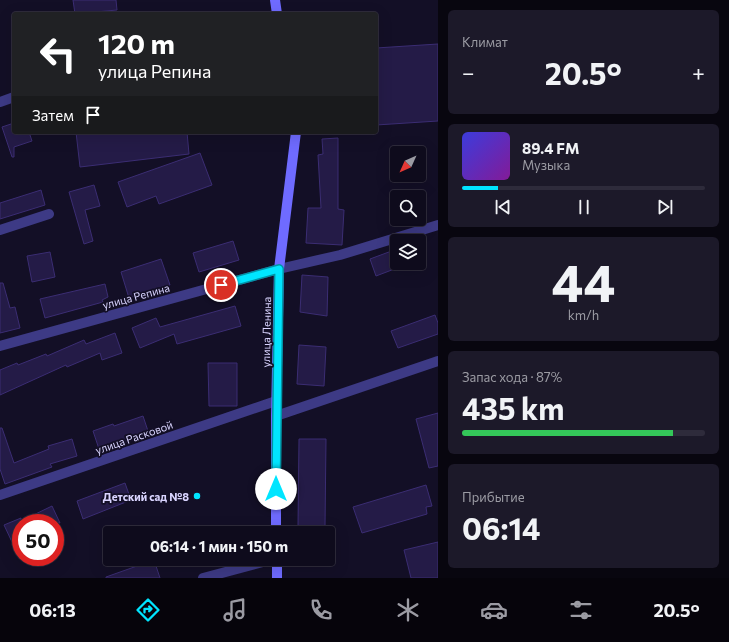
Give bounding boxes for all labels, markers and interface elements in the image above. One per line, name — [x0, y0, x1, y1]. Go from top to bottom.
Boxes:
text: 120 m — [98, 26, 175, 60]
icon: left — [32, 28, 84, 80]
text: Климат — [462, 34, 508, 50]
text: 20.5° — [545, 54, 622, 91]
text: − — [462, 59, 475, 86]
text: + — [692, 59, 705, 86]
text: улица Репина — [98, 60, 211, 82]
icon: arrive — [82, 104, 104, 126]
text: Затем — [32, 106, 74, 124]
text: 89.4 FM — [522, 139, 579, 157]
north arrow — [390, 146, 426, 182]
map controls — [390, 146, 426, 270]
text: Музыка — [522, 157, 570, 173]
button: search — [390, 190, 426, 226]
icon: previous — [492, 196, 514, 218]
icon: pause — [573, 196, 595, 218]
icon: next — [654, 196, 676, 218]
button: layers — [390, 234, 426, 270]
text: 44 — [552, 249, 615, 313]
pin — [204, 268, 238, 302]
icon: arrive — [210, 274, 232, 296]
street label: улица Репина — [101, 281, 171, 311]
street label: улица Ленина — [259, 296, 273, 368]
text: km/h — [568, 307, 599, 323]
text: Запас хода · 87% — [462, 369, 562, 385]
text: 435 km — [462, 389, 565, 426]
street label: улица Расковой — [94, 418, 174, 456]
position arrow — [255, 468, 297, 510]
text: Прибытие — [462, 489, 525, 505]
place label: Детский сад №8 — [103, 490, 189, 503]
marker: Детский сад №8 — [192, 491, 202, 501]
text: 06:14 — [462, 509, 540, 546]
speed limit sign: 50 — [12, 514, 64, 566]
text: 06:14 · 1 мин · 150 m — [150, 537, 288, 555]
icon: directions — [134, 596, 162, 624]
icon: music — [221, 596, 249, 624]
icon: phone — [307, 596, 335, 624]
icon: climate — [394, 596, 422, 624]
icon: car — [480, 596, 508, 624]
icon: filters — [567, 596, 595, 624]
text: 06:13 — [29, 599, 76, 621]
text: 20.5° — [653, 599, 700, 621]

